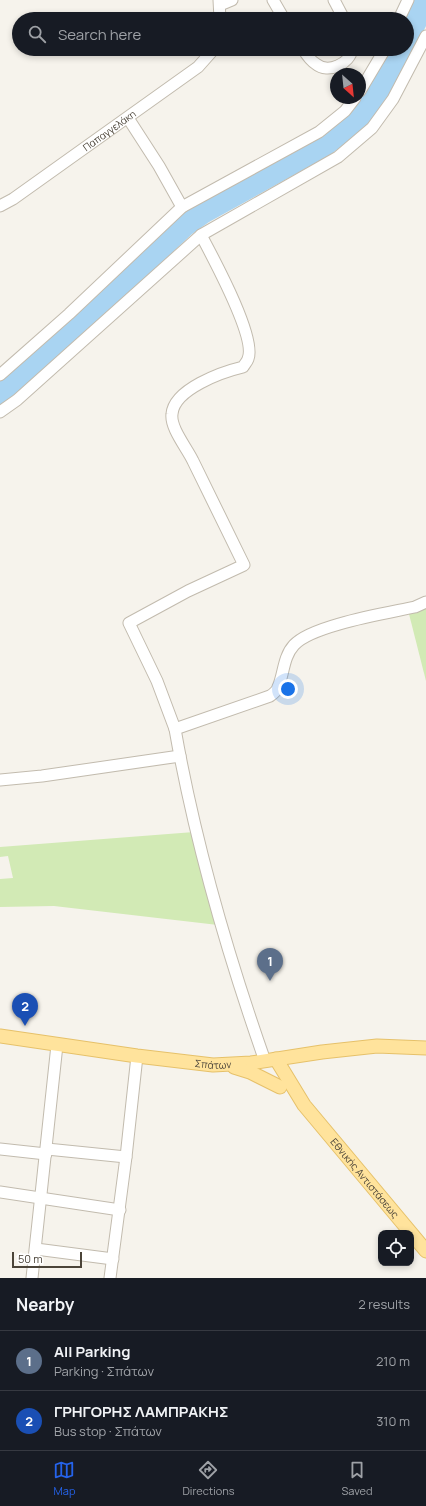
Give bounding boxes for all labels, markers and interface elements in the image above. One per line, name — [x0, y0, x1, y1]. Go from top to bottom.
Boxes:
search box — [12, 12, 414, 56]
icon: search — [26, 23, 48, 45]
text: Search here — [58, 24, 141, 45]
north arrow — [330, 68, 366, 104]
street label: Παπαγγελάκη — [80, 107, 139, 154]
your location — [278, 679, 298, 699]
pin: 1 — [257, 948, 283, 981]
pin: 2 — [12, 993, 38, 1026]
street label: Σπάτων — [194, 1056, 232, 1072]
street label: Εθνικής Αντιστάσεως — [327, 1135, 403, 1221]
map controls — [378, 1230, 414, 1266]
button: locate — [378, 1230, 414, 1266]
scale bar — [12, 1250, 82, 1269]
text: 50 m — [18, 1251, 43, 1266]
text: Nearby — [16, 1293, 74, 1316]
text: 2 results — [358, 1295, 410, 1313]
text: All Parking — [54, 1341, 130, 1362]
text: 1 — [26, 1352, 32, 1370]
text: 210 m — [376, 1352, 410, 1370]
text: Parking · Σπάτων — [54, 1362, 154, 1380]
text: ΓΡΗΓΟΡΗΣ ΛΑΜΠΡΑΚΗΣ — [54, 1401, 228, 1422]
text: 2 — [25, 1412, 33, 1430]
text: 310 m — [376, 1412, 410, 1430]
text: Bus stop · Σπάτων — [54, 1422, 162, 1440]
tab: Map — [53, 1459, 75, 1498]
tab: Directions — [182, 1459, 235, 1498]
tab: Saved — [342, 1459, 373, 1498]

